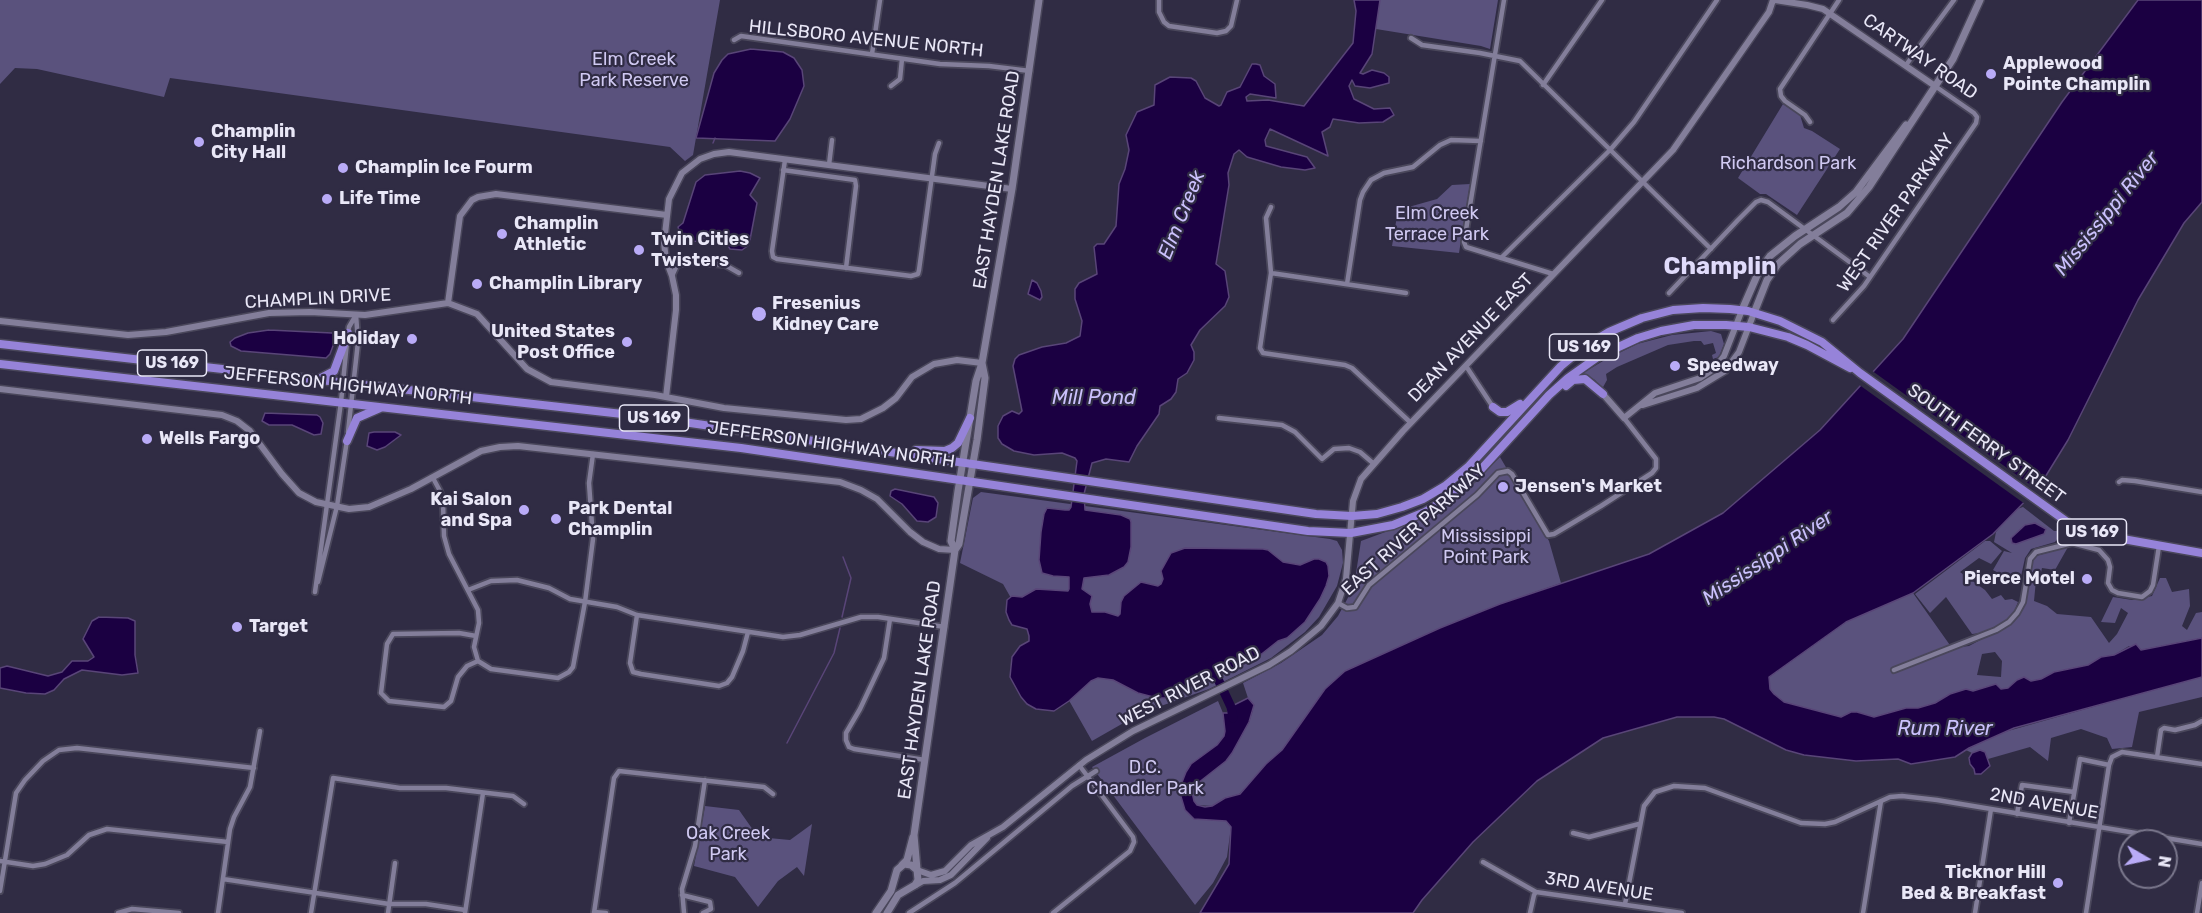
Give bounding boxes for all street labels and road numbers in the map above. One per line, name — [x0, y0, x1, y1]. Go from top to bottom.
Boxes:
street label: CARTWAY ROAD — [1859, 9, 1981, 105]
street label: HILLSBORO AVENUE NORTH — [748, 16, 984, 62]
street label: EAST HAYDEN LAKE ROAD — [969, 69, 1025, 291]
street label: WEST RIVER PARKWAY — [1833, 130, 1959, 296]
street label: DEAN AVENUE EAST — [1404, 269, 1538, 407]
street label: CHAMPLIN DRIVE — [244, 284, 392, 314]
road number: US 169 — [1550, 334, 1618, 360]
road number: US 169 — [138, 350, 207, 376]
street label: JEFFERSON HIGHWAY NORTH — [223, 362, 473, 410]
street label: SOUTH FERRY STREET — [1903, 379, 2069, 509]
road number: US 169 — [620, 405, 688, 431]
street label: JEFFERSON HIGHWAY NORTH — [706, 417, 956, 473]
street label: EAST RIVER PARKWAY — [1338, 460, 1490, 600]
road number: US 169 — [2058, 519, 2126, 545]
street label: EAST HAYDEN LAKE ROAD — [894, 579, 946, 801]
street label: WEST RIVER ROAD — [1116, 642, 1264, 732]
street label: 2ND AVENUE — [1988, 784, 2100, 824]
street label: 3RD AVENUE — [1543, 868, 1655, 906]

